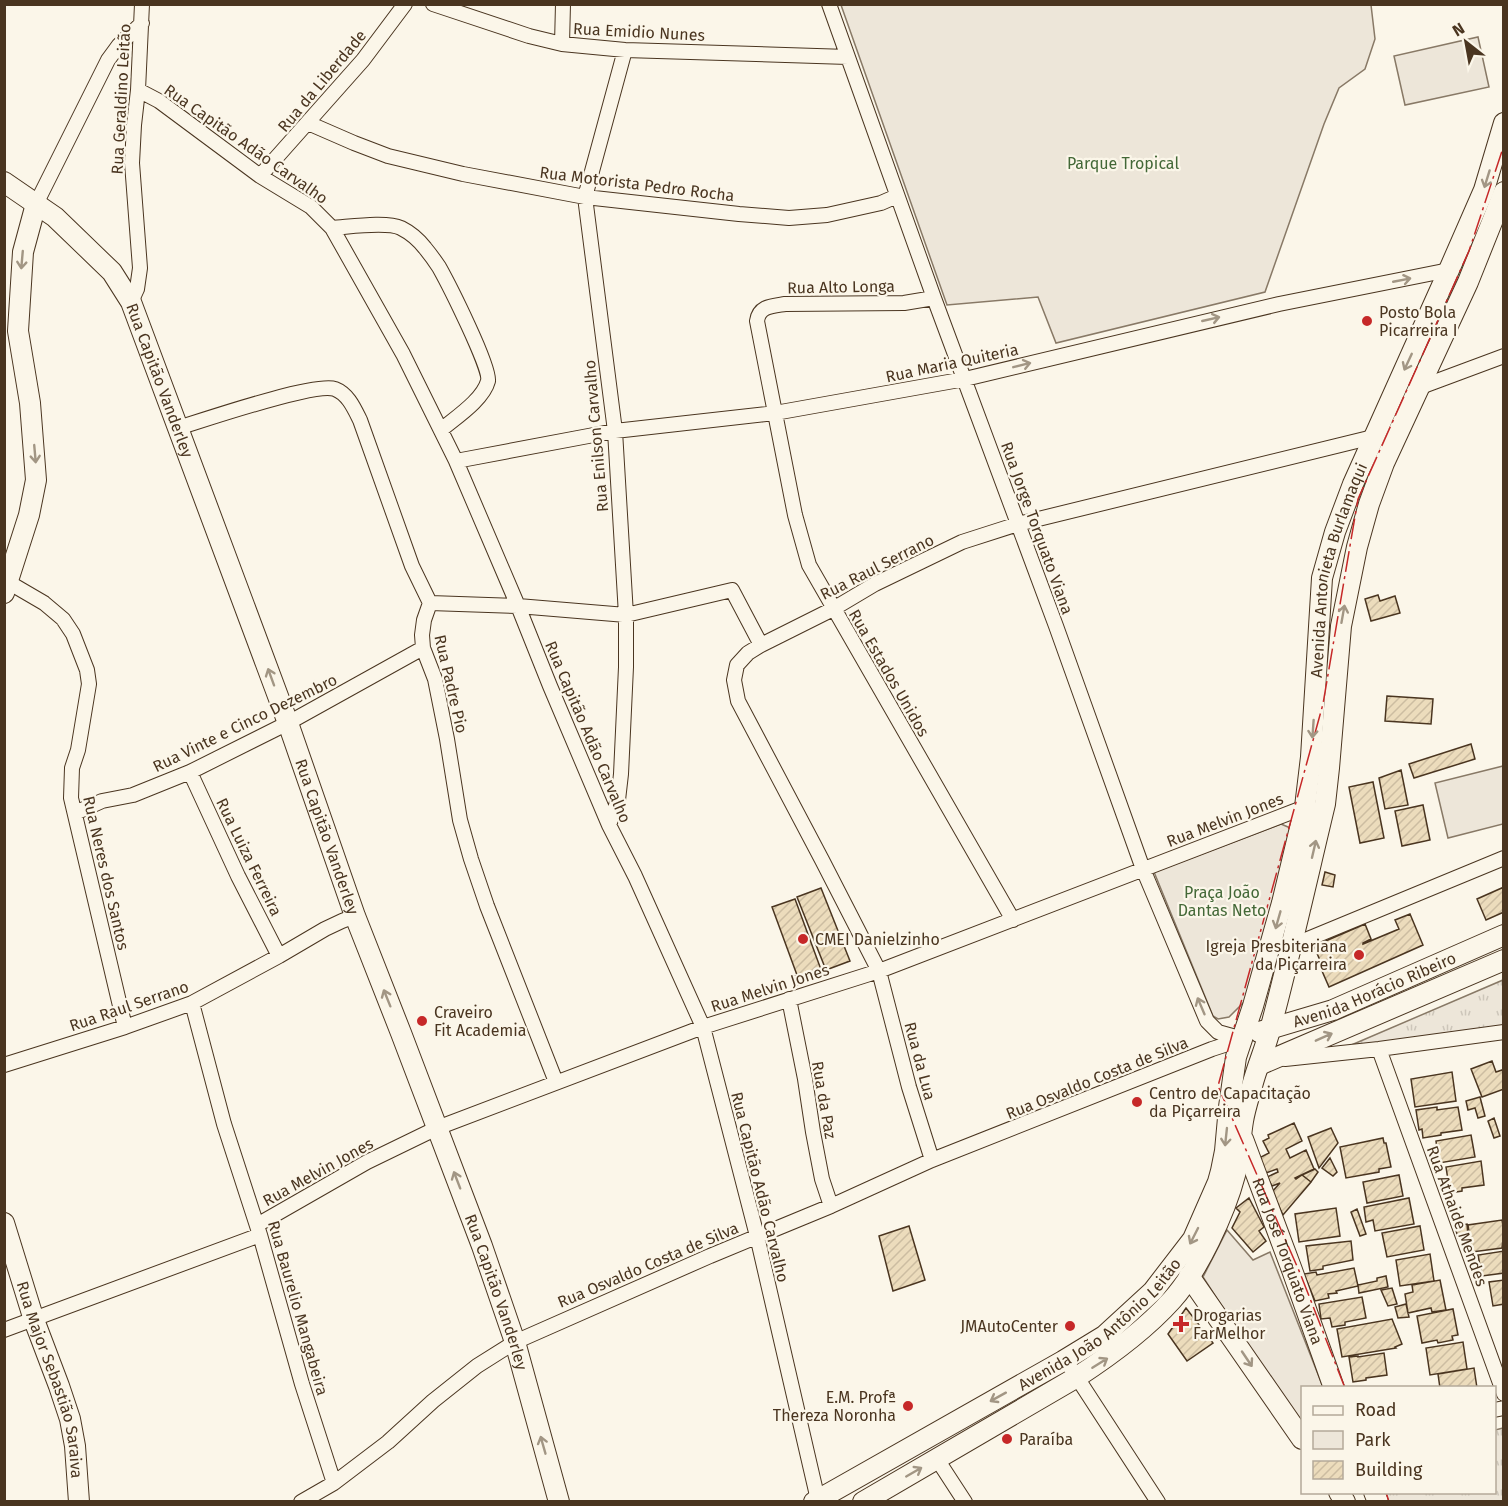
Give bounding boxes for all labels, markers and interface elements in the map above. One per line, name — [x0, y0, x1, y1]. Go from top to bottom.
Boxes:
north arrow — [1436, 12, 1496, 72]
street label: Rua Emidio Nunes — [573, 19, 705, 45]
text: N — [1449, 19, 1468, 40]
street label: Rua Geraldino Leitão — [108, 23, 134, 175]
street label: Rua da Liberdade — [274, 26, 370, 136]
street label: Rua Capitão Adão Carvalho — [160, 80, 332, 208]
park label: Parque Tropical — [1067, 154, 1179, 173]
street label: Rua Motorista Pedro Rocha — [538, 163, 736, 205]
one-way arrow — [1481, 169, 1492, 188]
one-way arrow — [16, 250, 27, 270]
one-way arrow — [1392, 274, 1411, 285]
street label: Rua Alto Longa — [787, 277, 895, 297]
street label: Rua Capitão Vanderley — [123, 300, 198, 460]
place label: Posto Bola Picarreira I — [1379, 303, 1457, 340]
one-way arrow — [1201, 313, 1220, 325]
marker: Posto Bola Picarreira I — [1360, 314, 1374, 328]
street label: Rua Maria Quiteria — [884, 340, 1020, 386]
one-way arrow — [1401, 353, 1412, 371]
street label: Rua Enilson Carvalho — [580, 359, 612, 513]
one-way arrow — [1012, 359, 1031, 371]
street label: Rua Jorge Torquato Viana — [997, 439, 1077, 617]
one-way arrow — [29, 443, 40, 463]
street label: Avenida Antonieta Burlamaqui — [1306, 460, 1371, 678]
street label: Rua Raul Serrano — [817, 530, 937, 604]
one-way arrow — [1338, 605, 1349, 625]
street label: Rua Estados Unidos — [845, 606, 933, 740]
street label: Rua Padre Pio — [430, 633, 472, 735]
street label: Rua Capitão Adão Carvalho — [541, 638, 635, 826]
one-way arrow — [264, 668, 275, 686]
street label: Rua Vinte e Cinco Dezembro — [150, 670, 340, 776]
one-way arrow — [1307, 718, 1318, 738]
street label: Rua Capitão Vanderley — [292, 756, 363, 917]
street label: Rua Melvin Jones — [1164, 789, 1286, 851]
street label: Rua Neres dos Santos — [79, 794, 133, 952]
street label: Rua Luiza Ferreira — [212, 795, 286, 919]
one-way arrow — [1309, 840, 1321, 859]
park label: Praça João Dantas Neto — [1178, 883, 1266, 920]
one-way arrow — [1271, 910, 1283, 929]
place label: CMEI Danielzinho — [815, 930, 940, 949]
marker: CMEI Danielzinho — [796, 932, 810, 946]
place label: Igreja Presbiteriana da Piçarreira — [1206, 937, 1347, 975]
street label: Avenida Horácio Ribeiro — [1291, 948, 1459, 1031]
marker: Igreja Presbiteriana da Piçarreira — [1352, 948, 1366, 962]
street label: Rua Melvin Jones — [708, 960, 832, 1016]
street label: Rua Raul Serrano — [67, 977, 191, 1035]
one-way arrow — [381, 989, 392, 1008]
one-way arrow — [1195, 997, 1206, 1015]
place label: Craveiro Fit Academia — [434, 1003, 526, 1040]
marker: Craveiro Fit Academia — [415, 1014, 429, 1028]
street label: Rua da Lua — [900, 1020, 940, 1102]
one-way arrow — [1315, 1031, 1333, 1042]
street label: Rua Osvaldo Costa de Silva — [1003, 1033, 1191, 1123]
street label: Rua da Paz — [808, 1060, 840, 1140]
place label: Centro de Capacitação da Piçarreira — [1149, 1084, 1311, 1122]
street label: Rua Capitão Adão Carvalho — [727, 1090, 793, 1284]
marker: Centro de Capacitação da Piçarreira — [1130, 1095, 1144, 1109]
one-way arrow — [1220, 1127, 1231, 1147]
street label: Rua Melvin Jones — [259, 1134, 377, 1210]
street label: Rua Athaide Mendes — [1423, 1143, 1491, 1289]
one-way arrow — [450, 1171, 461, 1190]
street label: Rua José Torquato Viana — [1249, 1175, 1327, 1347]
street label: Rua Capitão Vanderley — [461, 1211, 532, 1372]
street label: Rua Baurelio Mangabeira — [264, 1218, 332, 1398]
street label: Rua Osvaldo Costa de Silva — [555, 1218, 741, 1312]
one-way arrow — [1188, 1226, 1199, 1244]
street label: Avenida João Antônio Leitão — [1015, 1254, 1185, 1394]
street label: Rua Major Sebastião Saraiva — [13, 1279, 87, 1479]
place label: Drogarias FarMelhor — [1193, 1306, 1266, 1343]
place label: JMAutoCenter — [960, 1317, 1059, 1336]
marker: Drogarias FarMelhor — [1174, 1317, 1188, 1331]
marker: JMAutoCenter — [1063, 1319, 1077, 1333]
one-way arrow — [1241, 1350, 1253, 1366]
one-way arrow — [1091, 1356, 1108, 1368]
legend — [1301, 1386, 1496, 1494]
place label: E.M. Profª Thereza Noronha — [773, 1388, 896, 1425]
one-way arrow — [990, 1391, 1007, 1403]
marker: E.M. Profª Thereza Noronha — [901, 1399, 915, 1413]
text: Road — [1355, 1399, 1397, 1421]
text: Park — [1355, 1429, 1391, 1451]
place label: Paraíba — [1019, 1430, 1073, 1449]
marker: Paraíba — [1000, 1432, 1014, 1446]
one-way arrow — [537, 1436, 549, 1455]
text: Building — [1355, 1459, 1423, 1481]
one-way arrow — [904, 1466, 922, 1477]

